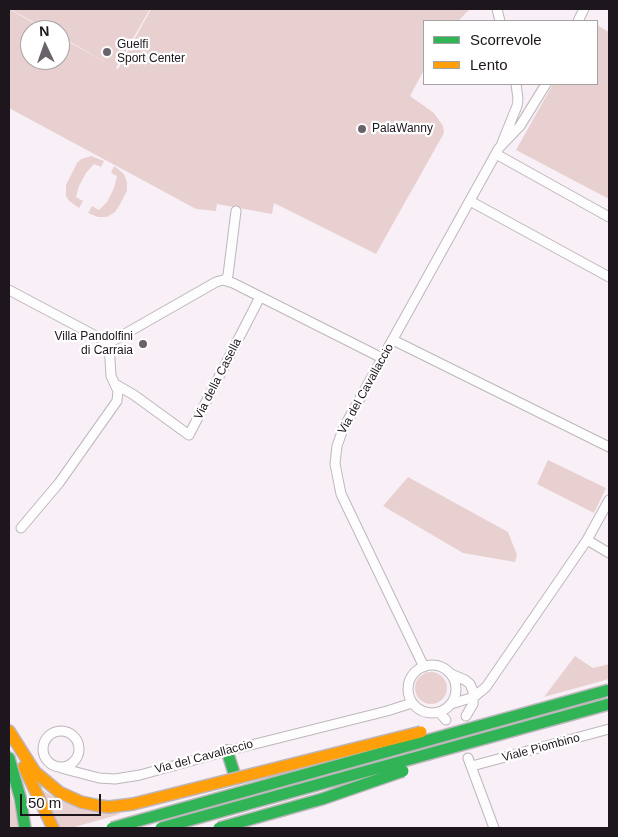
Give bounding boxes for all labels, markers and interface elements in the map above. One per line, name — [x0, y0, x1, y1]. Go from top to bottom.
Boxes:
north arrow — [20, 20, 70, 70]
legend — [423, 20, 598, 85]
text: N — [39, 23, 50, 39]
text: Scorrevole — [470, 31, 542, 48]
place label: Guelfi Sport Center — [117, 38, 185, 66]
marker: Guelfi Sport Center — [101, 46, 113, 58]
text: Lento — [470, 56, 508, 73]
place label: PalaWanny — [372, 122, 433, 136]
marker: PalaWanny — [356, 123, 368, 135]
place label: Villa Pandolfini di Carraia — [55, 330, 133, 358]
street label: Via della Casella — [191, 336, 245, 422]
marker: Villa Pandolfini di Carraia — [137, 338, 149, 350]
street label: Via del Cavallaccio — [335, 341, 397, 437]
street label: Viale Piombino — [501, 731, 581, 765]
street label: Via del Cavallaccio — [153, 737, 255, 777]
scale bar — [22, 784, 104, 816]
text: 50 m — [28, 794, 61, 811]

